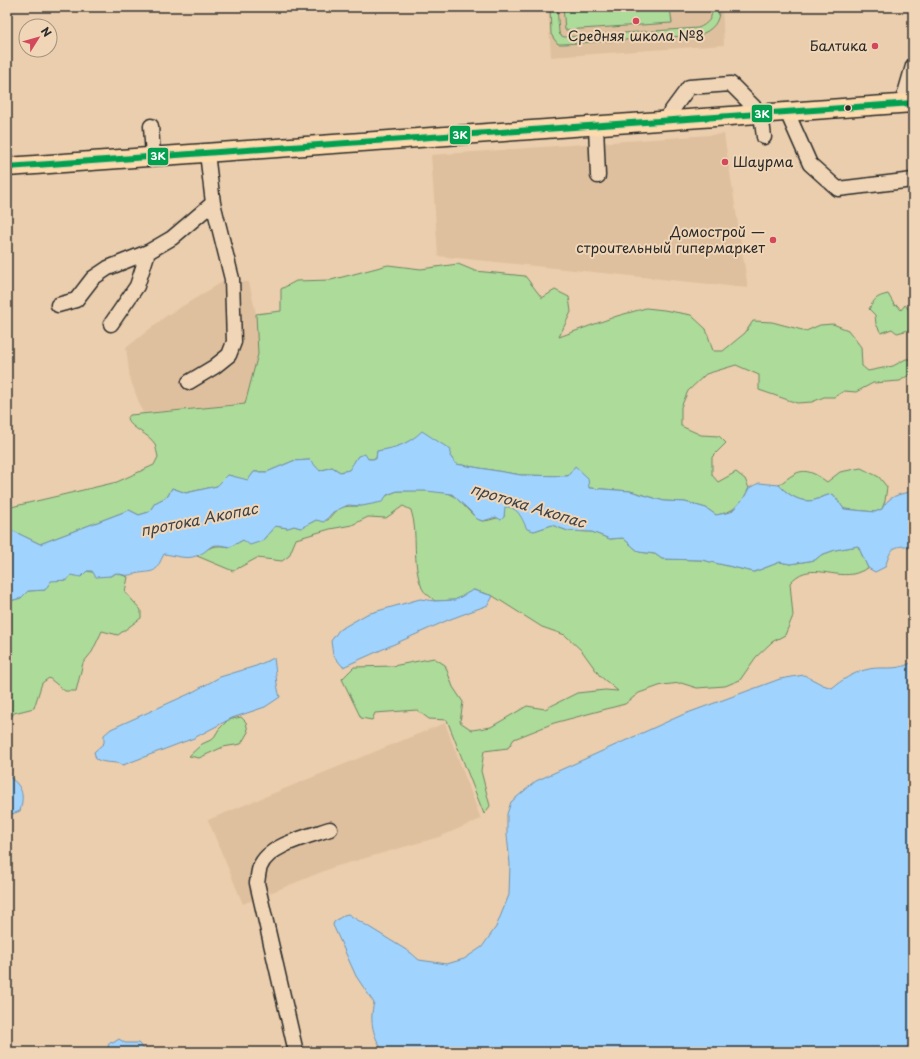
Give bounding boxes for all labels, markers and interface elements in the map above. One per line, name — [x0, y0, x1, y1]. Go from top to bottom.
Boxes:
marker: Средняя школа №8 — [631, 16, 641, 26]
north arrow — [18, 18, 58, 58]
text: N — [37, 23, 56, 41]
place label: Средняя школа №8 — [568, 25, 704, 46]
place label: Балтика — [810, 35, 867, 56]
marker: Балтика — [870, 41, 880, 51]
unlabelled marker — [843, 103, 853, 113]
line badge: 3К — [751, 104, 773, 123]
text: 3К — [754, 105, 770, 122]
line badge: 3К — [449, 125, 471, 145]
text: 3К — [452, 126, 468, 143]
line badge: 3К — [147, 147, 169, 166]
text: 3К — [150, 147, 166, 164]
place label: Шаурма — [733, 151, 794, 172]
marker: Шаурма — [720, 157, 730, 167]
place label: Домострой — строительный гипермаркет — [576, 221, 765, 258]
marker: Домострой — строительный гипермаркет — [768, 235, 778, 245]
water label: протока Акопас — [468, 476, 590, 533]
water label: протока Акопас — [138, 496, 261, 541]

